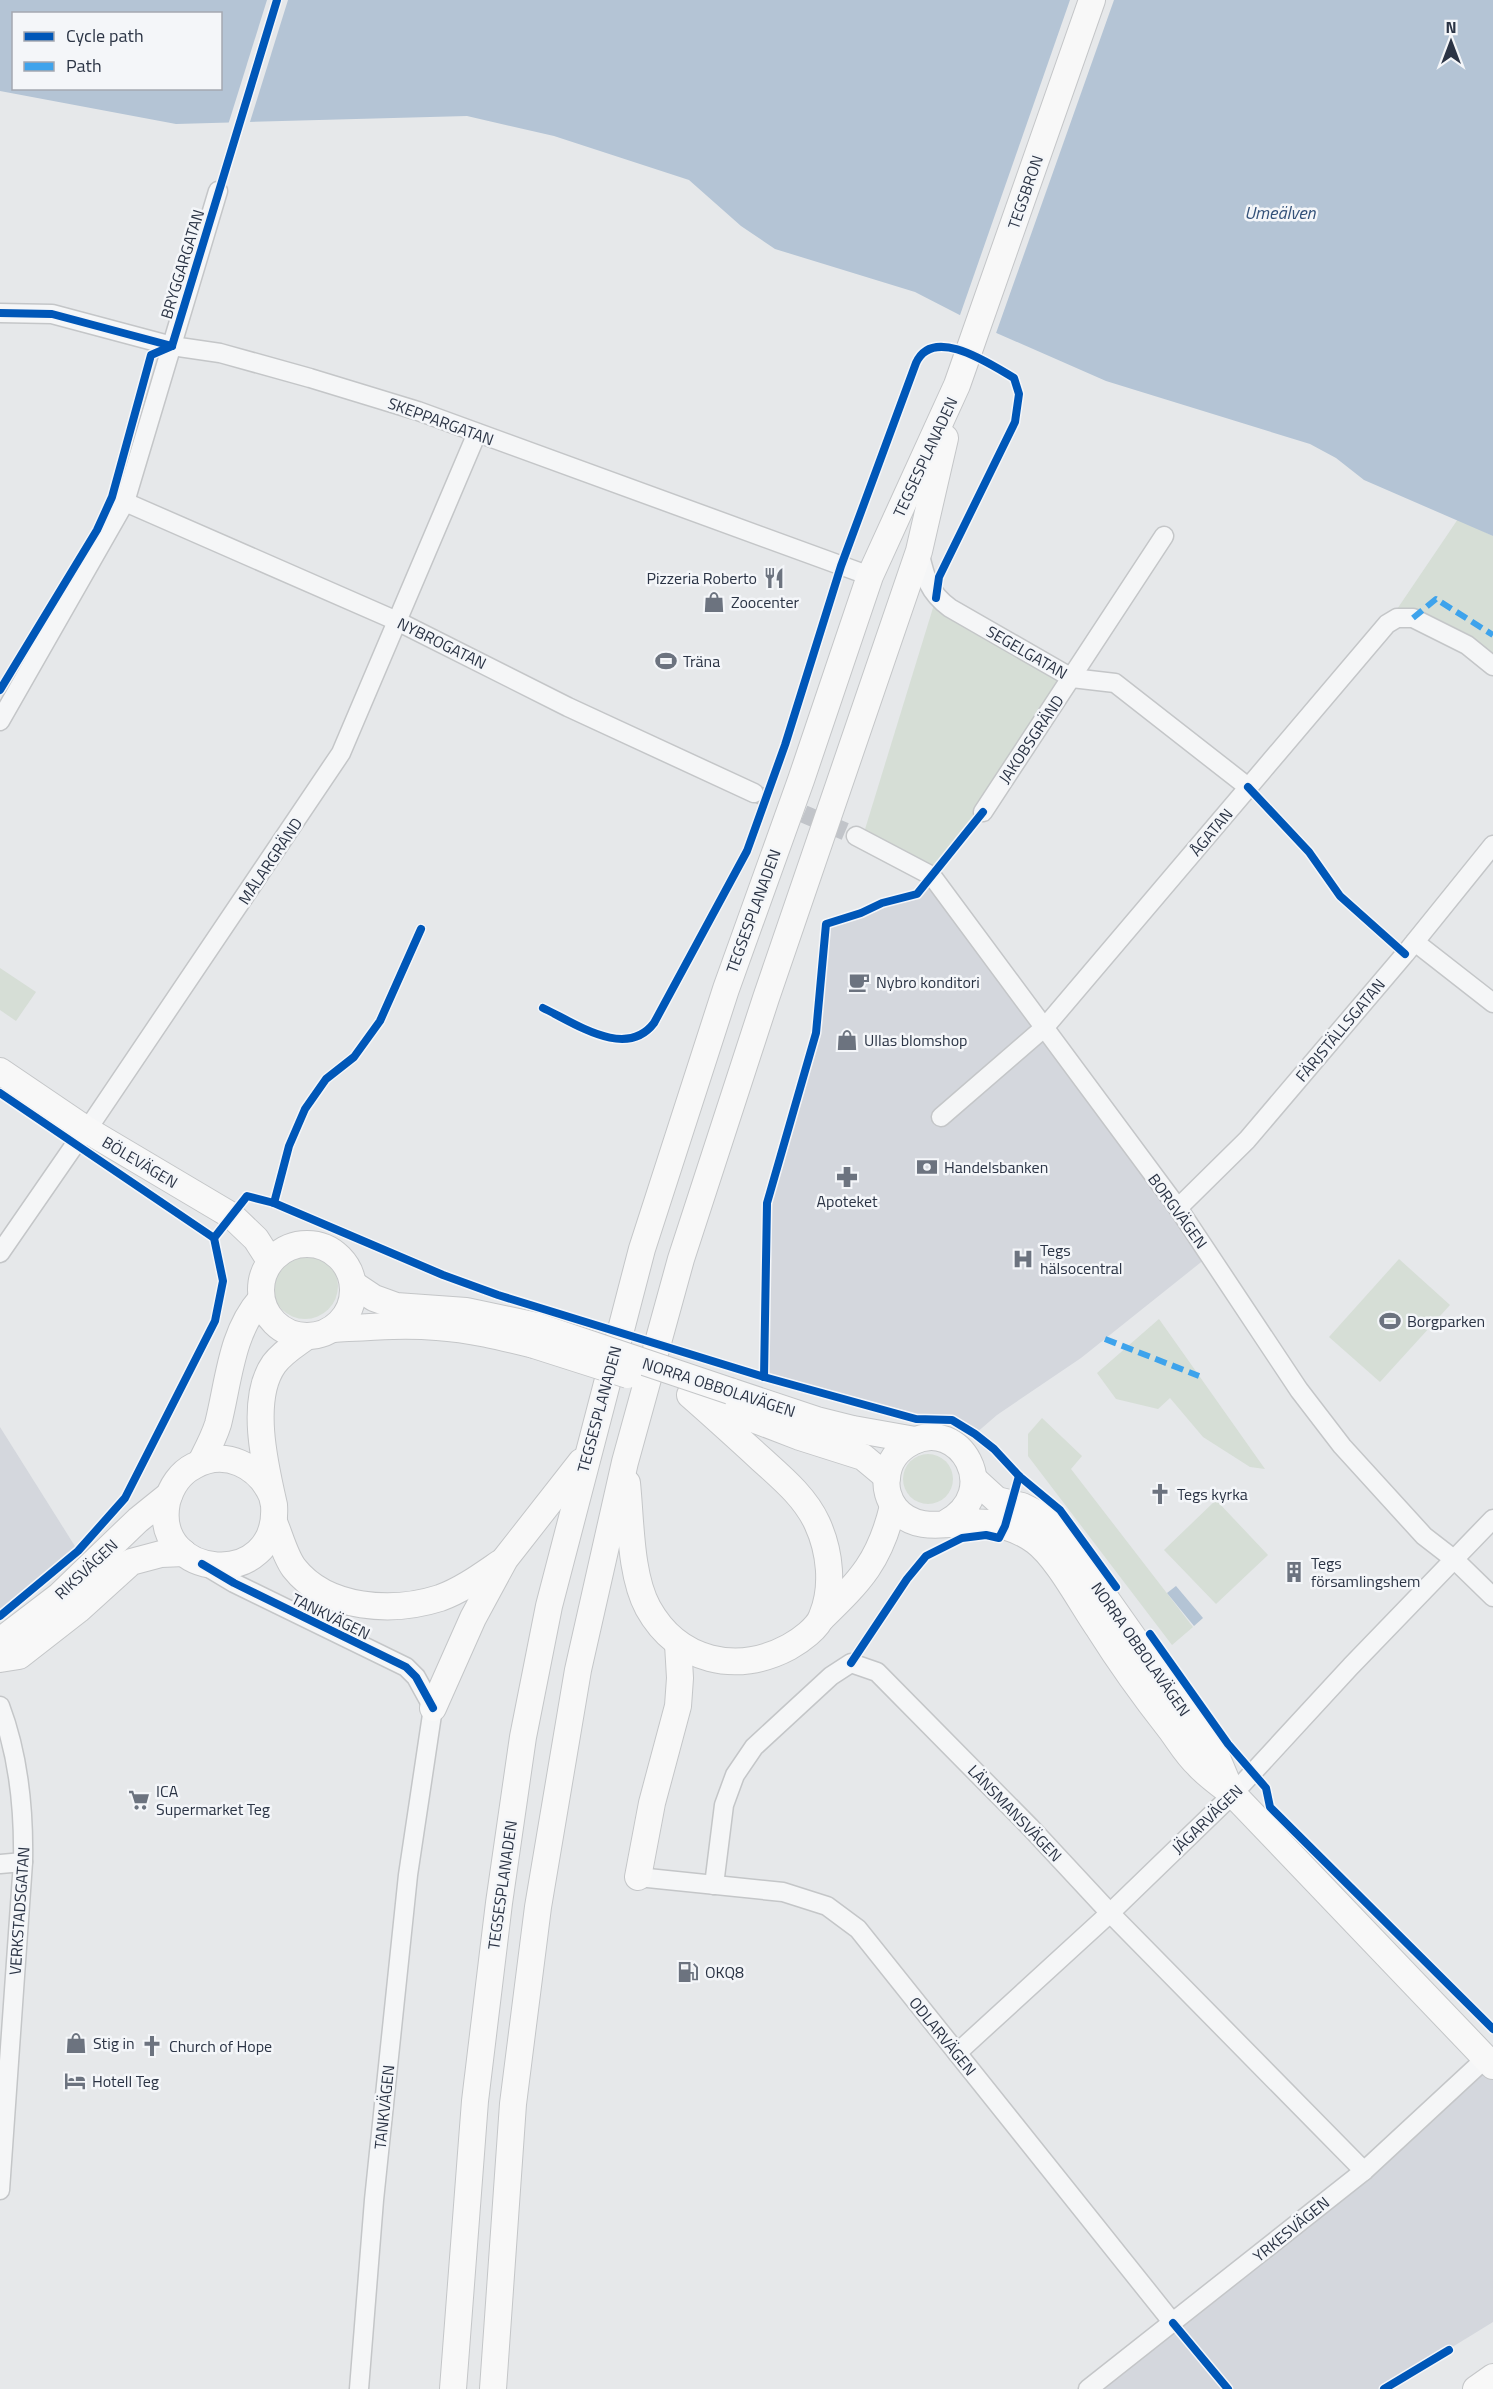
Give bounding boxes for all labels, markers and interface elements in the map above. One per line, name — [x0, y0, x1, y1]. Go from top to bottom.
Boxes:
legend — [12, 12, 222, 90]
north arrow — [1421, 12, 1481, 72]
text: N — [1445, 15, 1457, 39]
text: Cycle path — [66, 22, 144, 49]
text: Path — [66, 52, 102, 79]
street label: TEGSBRON — [1001, 152, 1049, 232]
water label: Umeälven — [1245, 199, 1317, 226]
street label: BRYGGARGATAN — [154, 206, 210, 322]
street label: SKEPPARGATAN — [385, 391, 497, 451]
street label: TEGSESPLANADEN — [887, 393, 963, 521]
place label: Pizzeria Roberto — [647, 566, 757, 590]
restaurant icon: Pizzeria Roberto — [762, 566, 786, 590]
shop icon: Zoocenter — [702, 590, 726, 614]
place label: Zoocenter — [731, 590, 800, 614]
street label: NYBROGATAN — [393, 611, 491, 675]
street label: SEGELGATAN — [982, 619, 1072, 685]
sports icon: Träna — [654, 649, 678, 673]
place label: Träna — [683, 649, 720, 673]
street label: JAKOBSGRÄND — [992, 690, 1070, 788]
street label: ÅGATAN — [1184, 803, 1238, 861]
street label: MÅLARGRÄND — [232, 813, 308, 909]
street label: TEGSESPLANADEN — [719, 846, 787, 976]
cafe icon: Nybro konditori — [847, 970, 871, 994]
place label: Nybro konditori — [876, 970, 980, 994]
street label: FÄRJSTÄLLSGATAN — [1290, 973, 1390, 1087]
shop icon: Ullas blomshop — [835, 1028, 859, 1052]
place label: Ullas blomshop — [864, 1028, 968, 1052]
street label: BÖLEVÄGEN — [98, 1130, 182, 1194]
bank icon: Handelsbanken — [915, 1155, 939, 1179]
place label: Handelsbanken — [944, 1155, 1048, 1179]
pharmacy icon: Apoteket — [835, 1165, 859, 1189]
street label: BORGVÄGEN — [1143, 1168, 1213, 1254]
place label: Apoteket — [816, 1189, 878, 1213]
place label: Tegs hälsocentral — [1040, 1238, 1123, 1280]
hospital icon: Tegs hälsocentral — [1011, 1247, 1035, 1271]
sports icon: Borgparken — [1378, 1309, 1402, 1333]
place label: Borgparken — [1407, 1309, 1485, 1333]
street label: TEGSESPLANADEN — [571, 1343, 627, 1475]
street label: NORRA OBBOLAVÄGEN — [640, 1351, 798, 1423]
church icon: Tegs kyrka — [1148, 1482, 1172, 1506]
place label: Tegs kyrka — [1177, 1482, 1248, 1506]
street label: RIKSVÄGEN — [49, 1533, 123, 1605]
place label: Tegs församlingshem — [1311, 1551, 1420, 1593]
building icon: Tegs församlingshem — [1282, 1560, 1306, 1584]
street label: NORRA OBBOLAVÄGEN — [1085, 1577, 1197, 1721]
street label: TANKVÄGEN — [288, 1587, 374, 1645]
street label: LÄNSMANSVÄGEN — [962, 1759, 1068, 1867]
place label: ICA Supermarket Teg — [156, 1779, 270, 1821]
street label: JÄGARVÄGEN — [1166, 1779, 1248, 1859]
supermarket icon: ICA Supermarket Teg — [127, 1788, 151, 1812]
street label: TEGSESPLANADEN — [481, 1819, 523, 1951]
street label: VERKSTADSGATAN — [3, 1846, 35, 1976]
fuel station icon: OKQ8 — [676, 1960, 700, 1984]
place label: OKQ8 — [705, 1960, 744, 1984]
street label: ODLARVÄGEN — [904, 1991, 982, 2081]
shop icon: Stig in — [64, 2031, 88, 2055]
place label: Stig in — [93, 2031, 135, 2055]
church icon: Church of Hope — [140, 2034, 164, 2058]
place label: Church of Hope — [169, 2034, 272, 2058]
street label: TANKVÄGEN — [368, 2064, 400, 2150]
hotel icon: Hotell Teg — [63, 2069, 87, 2093]
place label: Hotell Teg — [92, 2069, 159, 2093]
street label: YRKESVÄGEN — [1247, 2191, 1335, 2267]

